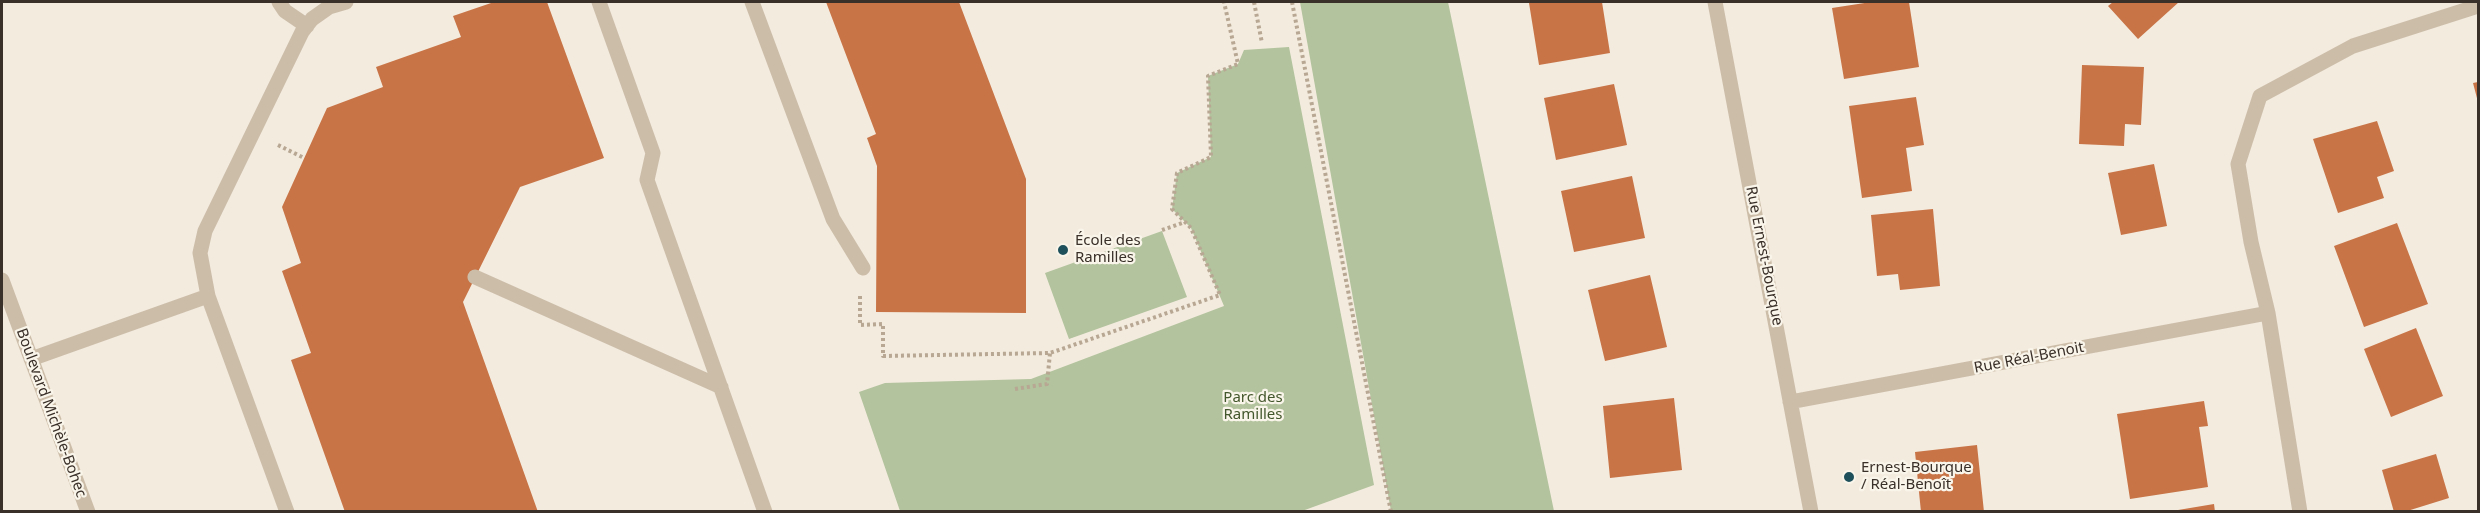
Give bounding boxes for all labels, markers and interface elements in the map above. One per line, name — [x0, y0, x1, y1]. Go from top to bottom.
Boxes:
street label: Rue Ernest-Bourque — [1742, 185, 1786, 327]
place label: École des Ramilles — [1075, 232, 1141, 267]
marker: École des Ramilles — [1056, 243, 1070, 257]
street label: Boulevard Michèle-Bohec — [12, 326, 90, 500]
street label: Rue Réal-Benoit — [1972, 339, 2086, 377]
park label: Parc des Ramilles — [1223, 389, 1283, 424]
place label: Ernest-Bourque / Réal-Benoît — [1861, 459, 1972, 494]
marker: Ernest-Bourque / Réal-Benoît — [1842, 470, 1856, 484]

